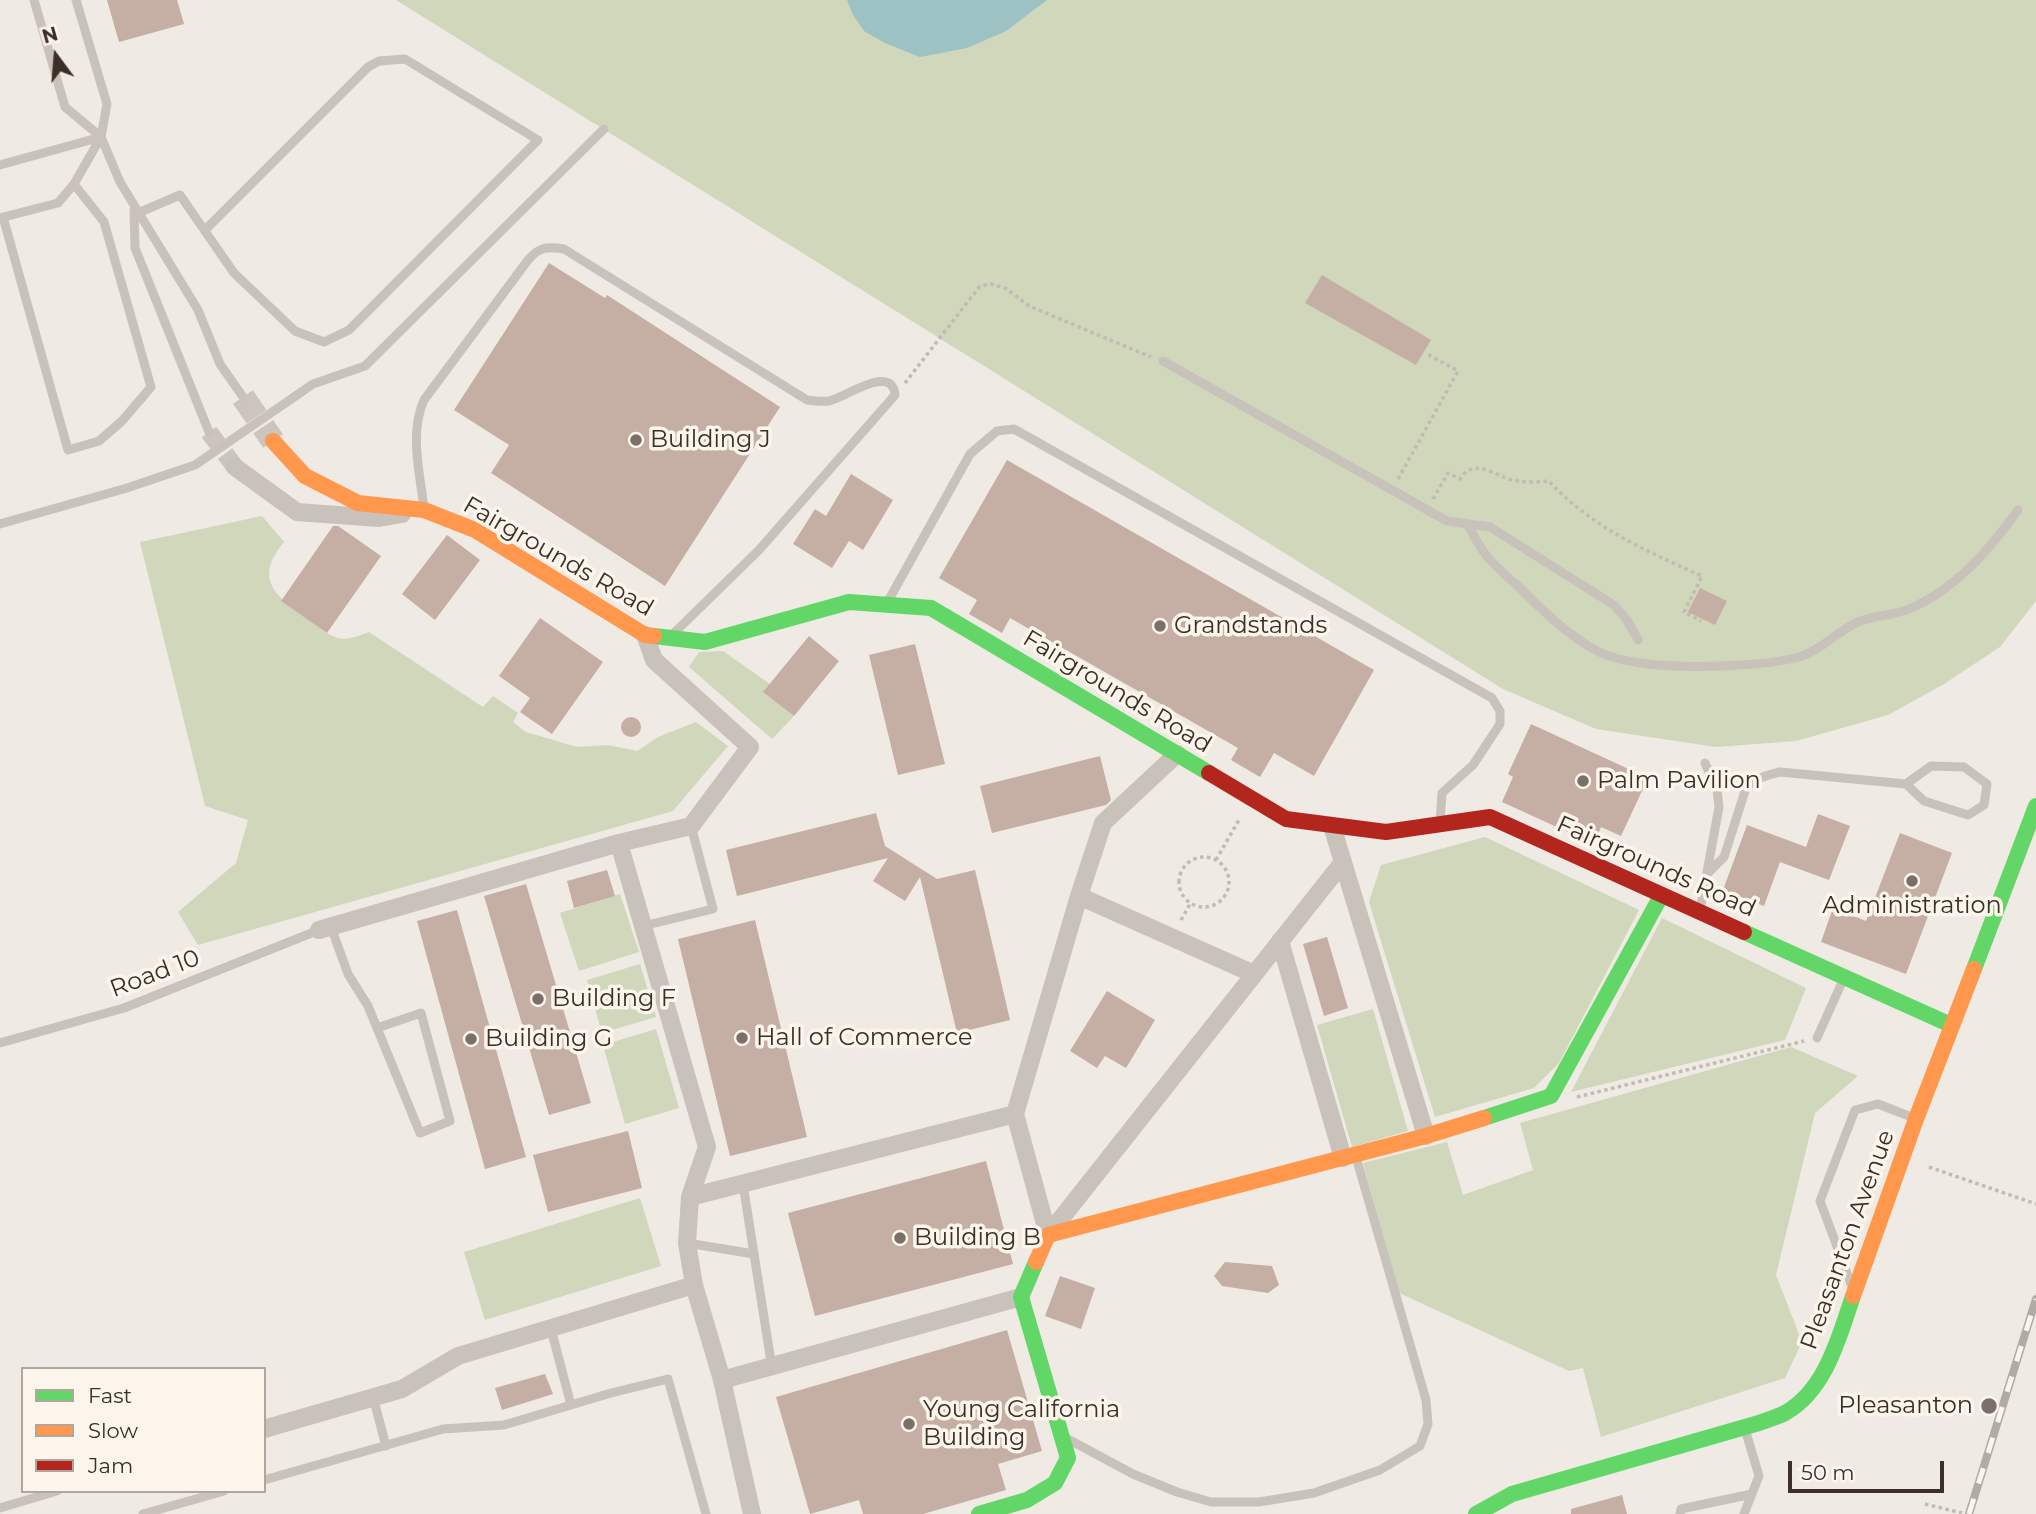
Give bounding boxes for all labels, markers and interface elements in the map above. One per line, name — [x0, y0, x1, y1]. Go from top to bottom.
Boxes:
north arrow — [21, 21, 91, 91]
text: N — [40, 22, 61, 49]
place label: Building J — [650, 426, 771, 454]
marker: Building J — [628, 432, 644, 448]
street label: Fairgrounds Road — [458, 491, 658, 623]
place label: Grandstands — [1174, 612, 1327, 640]
marker: Grandstands — [1152, 618, 1168, 634]
street label: Fairgrounds Road — [1018, 624, 1216, 760]
place label: Palm Pavilion — [1597, 767, 1761, 795]
marker: Palm Pavilion — [1575, 773, 1591, 789]
street label: Fairgrounds Road — [1552, 810, 1760, 924]
marker: Administration — [1904, 873, 1920, 889]
place label: Administration — [1822, 892, 2002, 920]
street label: Road 10 — [106, 944, 204, 1004]
place label: Building F — [552, 985, 676, 1013]
marker: Building F — [530, 991, 546, 1007]
place label: Hall of Commerce — [756, 1024, 972, 1052]
place label: Building G — [485, 1025, 612, 1053]
marker: Hall of Commerce — [734, 1030, 750, 1046]
marker: Building G — [463, 1031, 479, 1047]
street label: Pleasanton Avenue — [1795, 1126, 1901, 1354]
place label: Building B — [914, 1224, 1041, 1252]
marker: Building B — [892, 1230, 908, 1246]
legend — [21, 1367, 266, 1493]
text: Fast — [88, 1383, 132, 1408]
place label: Pleasanton — [1838, 1392, 1973, 1420]
place label: Young California Building — [923, 1396, 1120, 1452]
marker: Pleasanton — [1979, 1396, 1999, 1416]
marker: Young California Building — [901, 1416, 917, 1432]
text: Slow — [88, 1418, 138, 1443]
scale bar — [1791, 1448, 1947, 1492]
text: Jam — [88, 1453, 133, 1478]
text: 50 m — [1801, 1460, 1855, 1485]

